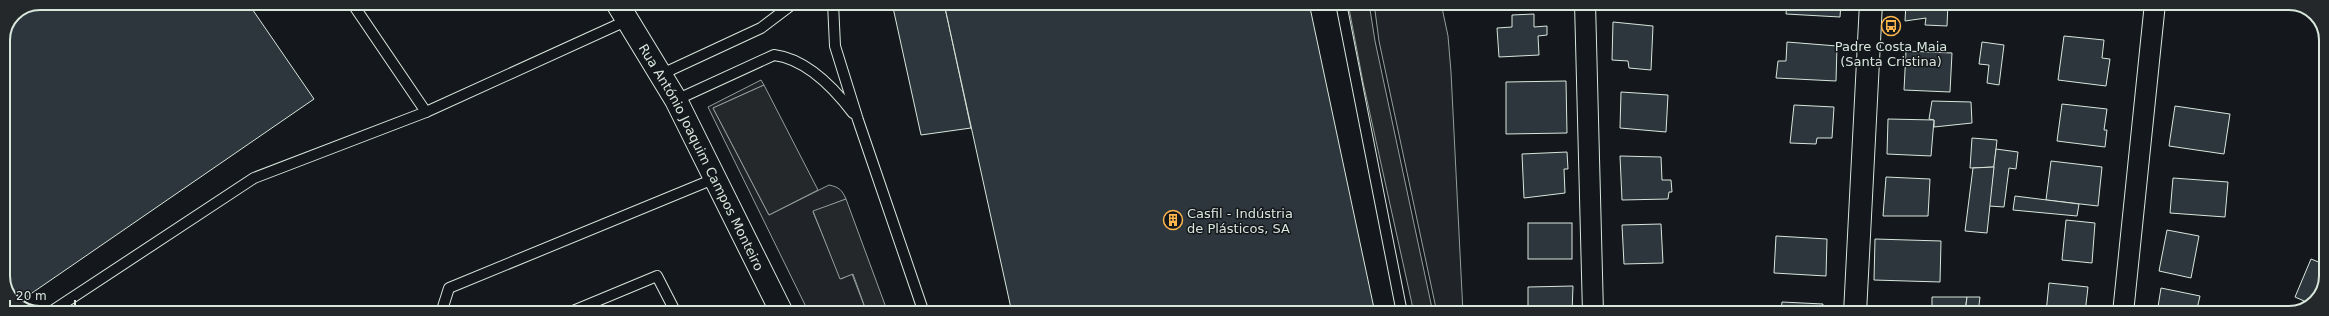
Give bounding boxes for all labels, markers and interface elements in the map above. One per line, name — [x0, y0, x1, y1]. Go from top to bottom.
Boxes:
bus stop icon: Padre Costa Maia (Santa Cristina) — [1880, 15, 1902, 37]
place label: Padre Costa Maia (Santa Cristina) — [1835, 39, 1947, 69]
street label: Rua António Joaquim Campos Monteiro — [636, 41, 767, 273]
place label: Casfil - Indústria de Plásticos, SA — [1187, 206, 1293, 236]
building icon: Casfil - Indústria de Plásticos, SA — [1162, 209, 1184, 231]
scale bar — [10, 282, 75, 308]
text: 20 m — [16, 289, 47, 303]

